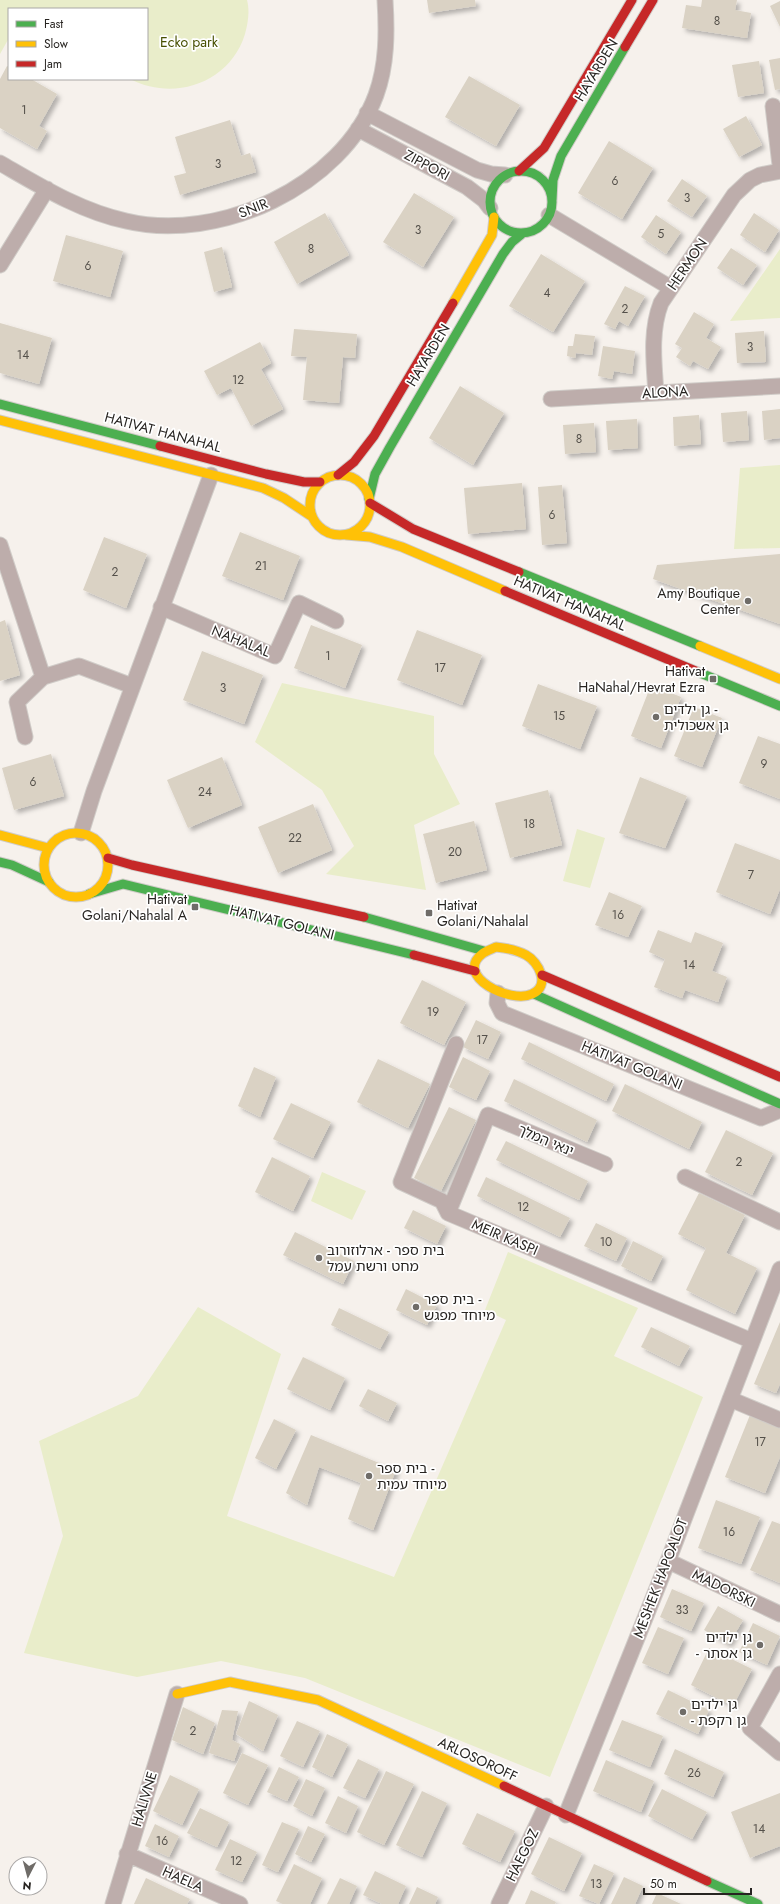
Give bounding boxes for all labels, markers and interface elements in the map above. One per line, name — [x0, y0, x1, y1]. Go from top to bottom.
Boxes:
legend — [8, 8, 148, 80]
house number: 8 — [714, 12, 720, 30]
text: Fast — [44, 15, 63, 33]
park label: Ecko park — [160, 32, 219, 52]
text: Slow — [44, 35, 69, 53]
street label: HAYARDEN — [569, 35, 623, 105]
text: Jam — [42, 55, 62, 73]
house number: 1 — [21, 101, 27, 119]
street label: ZIPPORI — [401, 145, 453, 185]
house number: 3 — [215, 155, 222, 173]
house number: 6 — [612, 172, 619, 190]
house number: 3 — [684, 189, 691, 207]
street label: SNIR — [235, 193, 271, 223]
house number: 3 — [415, 221, 422, 239]
house number: 5 — [658, 225, 665, 243]
street label: HERMON — [662, 234, 712, 294]
house number: 8 — [308, 240, 314, 258]
house number: 6 — [85, 257, 92, 275]
house number: 4 — [544, 284, 551, 302]
house number: 2 — [622, 300, 629, 318]
street label: HAYARDEN — [401, 320, 455, 390]
house number: 3 — [747, 338, 754, 356]
house number: 14 — [17, 346, 29, 364]
house number: 12 — [232, 371, 244, 389]
street label: ALONA — [641, 381, 689, 403]
street label: HATIVAT HANAHAL — [102, 407, 224, 457]
house number: 8 — [576, 430, 582, 448]
house number: 6 — [549, 506, 556, 524]
house number: 21 — [255, 557, 267, 575]
house number: 2 — [112, 563, 119, 581]
street label: HATIVAT HANAHAL — [511, 570, 630, 636]
place label: Amy Boutique Center — [657, 583, 740, 619]
marker: Amy Boutique Center — [743, 596, 753, 606]
street label: NAHALAL — [209, 620, 274, 662]
house number: 1 — [325, 647, 331, 665]
house number: 17 — [434, 659, 447, 677]
place label: Hativat HaNahal/Hevrat Ezra — [578, 661, 706, 697]
marker: Hativat HaNahal/Hevrat Ezra — [708, 674, 718, 684]
house number: 3 — [220, 679, 227, 697]
place label: גן ילדים - גן אשכולית — [664, 699, 729, 735]
house number: 15 — [553, 707, 565, 725]
marker: גן ילדים - גן אשכולית — [651, 712, 661, 722]
house number: 9 — [761, 755, 768, 773]
house number: 6 — [30, 773, 37, 791]
house number: 24 — [198, 783, 212, 801]
house number: 18 — [523, 815, 535, 833]
house number: 22 — [288, 829, 302, 847]
house number: 20 — [448, 843, 462, 861]
house number: 7 — [748, 866, 755, 884]
place label: Hativat Golani/Nahalal A — [82, 889, 188, 925]
place label: Hativat Golani/Nahalal — [437, 895, 529, 931]
street label: HATIVAT GOLANI — [228, 899, 336, 945]
marker: Hativat Golani/Nahalal A — [190, 902, 200, 912]
house number: 16 — [612, 906, 624, 924]
marker: Hativat Golani/Nahalal — [424, 908, 434, 918]
house number: 14 — [683, 956, 695, 974]
house number: 19 — [427, 1003, 439, 1021]
house number: 17 — [476, 1031, 489, 1049]
street label: HATIVAT GOLANI — [579, 1036, 685, 1094]
street label: ינאי המלך — [515, 1119, 577, 1161]
house number: 2 — [736, 1153, 743, 1171]
house number: 12 — [517, 1198, 529, 1216]
street label: MEIR KASPI — [469, 1214, 541, 1260]
house number: 10 — [600, 1233, 612, 1251]
place label: בית ספר - ארלוזורוב מחט ורשת עמל — [327, 1240, 444, 1276]
marker: בית ספר - ארלוזורוב מחט ורשת עמל — [314, 1253, 324, 1263]
place label: בית ספר - מיוחד מפגש — [424, 1289, 495, 1325]
marker: בית ספר - מיוחד מפגש — [411, 1302, 421, 1312]
house number: 17 — [754, 1433, 767, 1451]
place label: בית ספר - מיוחד עמית — [377, 1458, 447, 1494]
marker: בית ספר - מיוחד עמית — [364, 1471, 374, 1481]
street label: MESHEK HAPOALOT — [628, 1515, 692, 1641]
house number: 16 — [723, 1523, 735, 1541]
street label: MADORSKI — [689, 1564, 759, 1612]
house number: 33 — [675, 1601, 689, 1619]
place label: גן ילדים - גן אסתר — [696, 1627, 752, 1663]
marker: גן ילדים - גן אסתר — [755, 1640, 765, 1650]
place label: גן ילדים - גן רקפת — [691, 1694, 746, 1730]
marker: גן ילדים - גן רקפת — [678, 1707, 688, 1717]
house number: 2 — [190, 1722, 197, 1740]
street label: ARLOSOROFF — [435, 1732, 521, 1786]
house number: 26 — [687, 1764, 701, 1782]
street label: HALIVNE — [126, 1769, 162, 1829]
house number: 14 — [753, 1820, 765, 1838]
street label: HAEGOZ — [501, 1825, 543, 1885]
house number: 16 — [156, 1832, 168, 1850]
house number: 12 — [230, 1852, 242, 1870]
north arrow — [8, 1856, 48, 1896]
street label: HAELA — [159, 1861, 207, 1897]
scale bar — [644, 1870, 751, 1896]
house number: 13 — [590, 1875, 602, 1893]
text: 50 m — [650, 1875, 677, 1893]
text: N — [22, 1878, 32, 1894]

